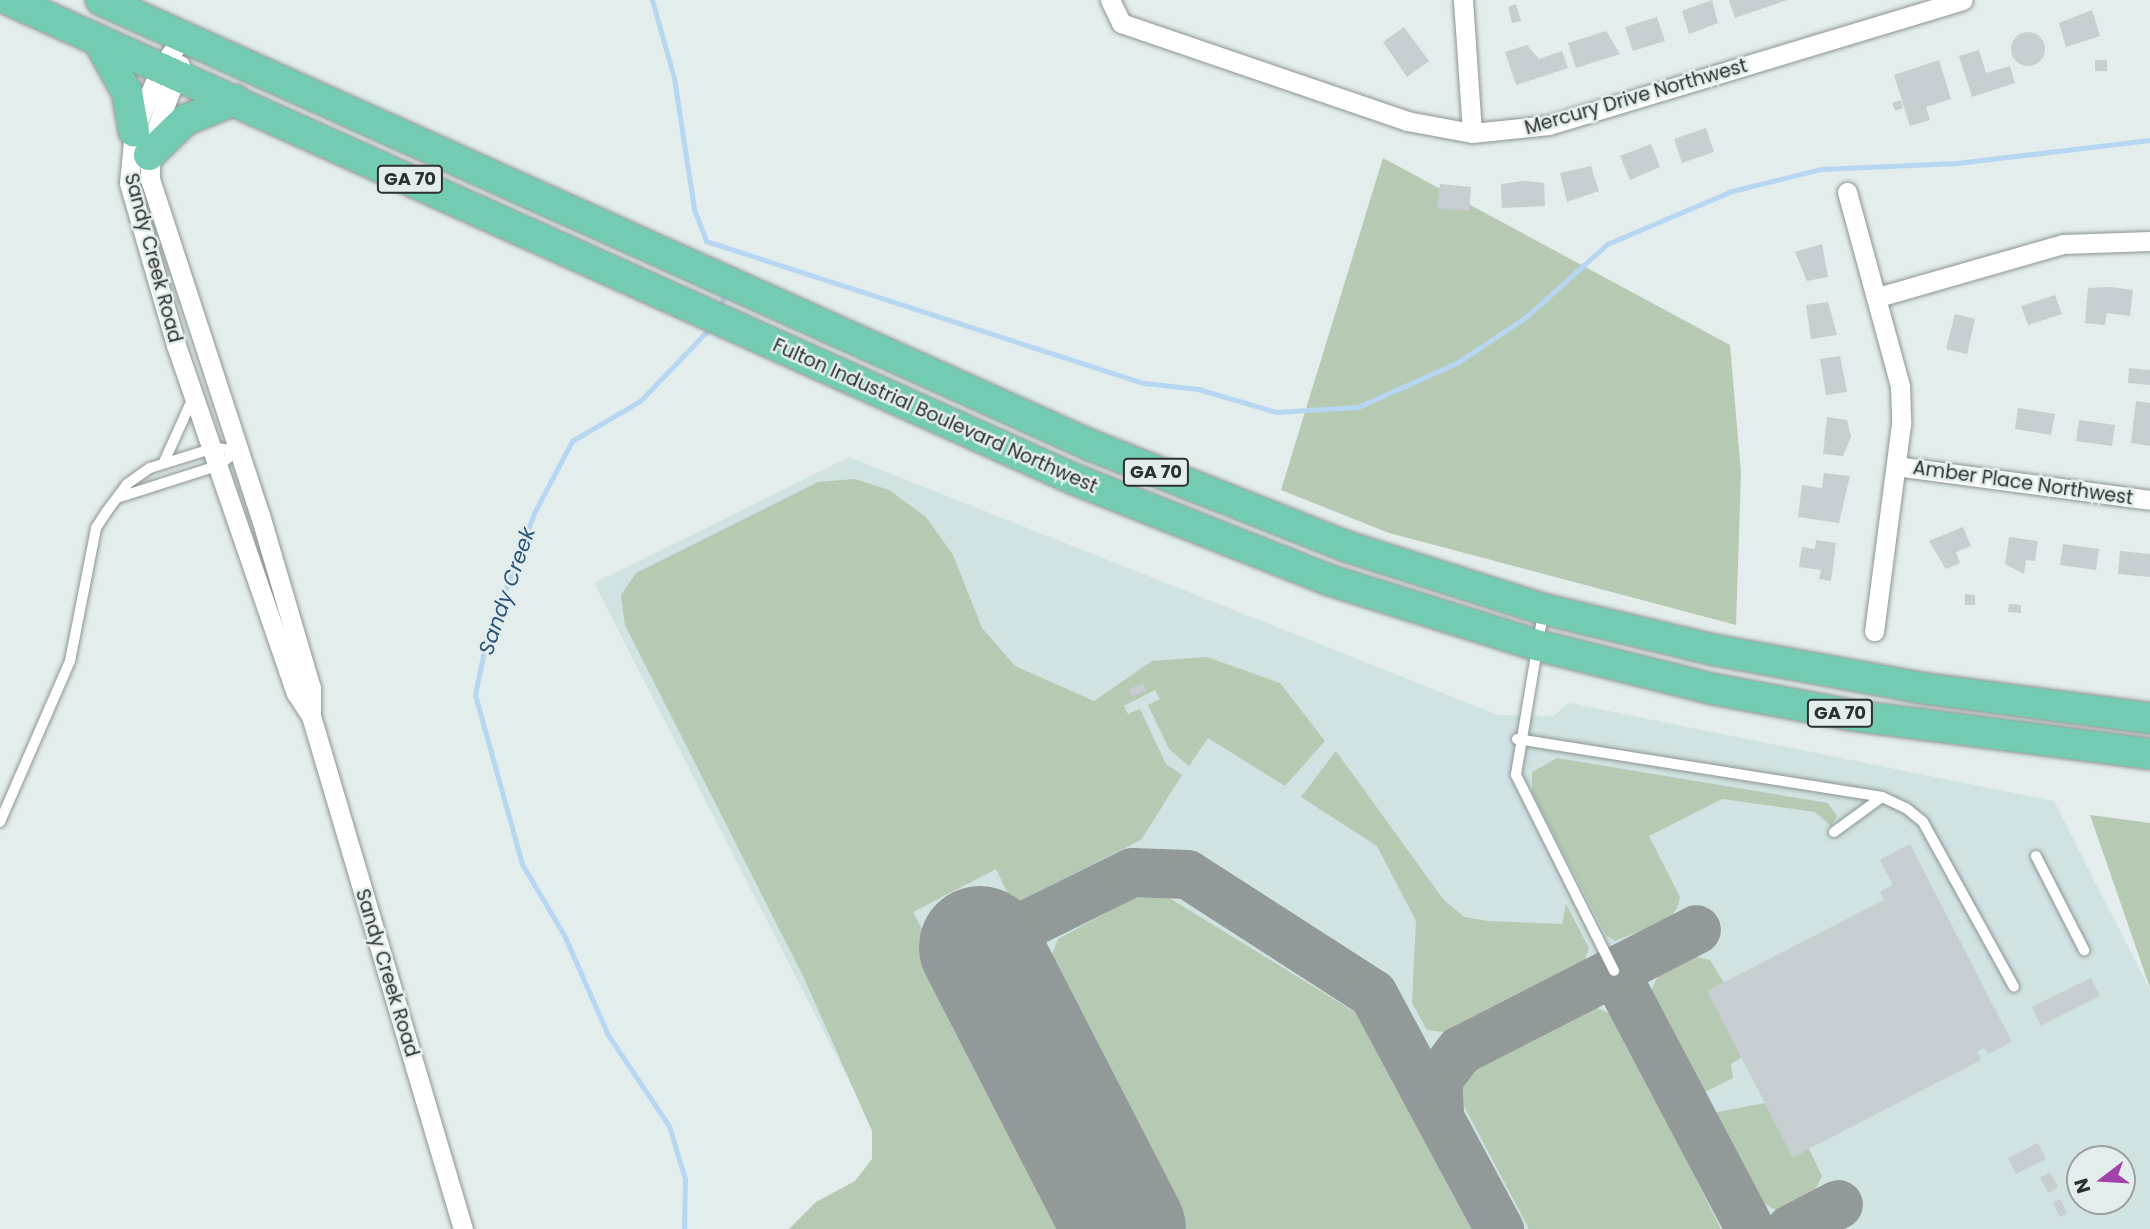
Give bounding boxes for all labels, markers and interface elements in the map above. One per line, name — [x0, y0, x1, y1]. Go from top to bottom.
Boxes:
street label: Mercury Drive Northwest — [1522, 54, 1750, 140]
road number: GA 70 — [377, 164, 443, 194]
street label: Sandy Creek Road — [119, 171, 187, 345]
street label: Fulton Industrial Boulevard Northwest — [769, 334, 1101, 498]
street label: Amber Place Northwest — [1912, 456, 2134, 510]
road number: GA 70 — [1123, 458, 1189, 486]
water label: Sandy Creek — [473, 524, 541, 658]
road number: GA 70 — [1807, 698, 1873, 728]
street label: Sandy Creek Road — [351, 886, 423, 1060]
north arrow — [2066, 1145, 2136, 1215]
text: N — [2067, 1175, 2097, 1196]

